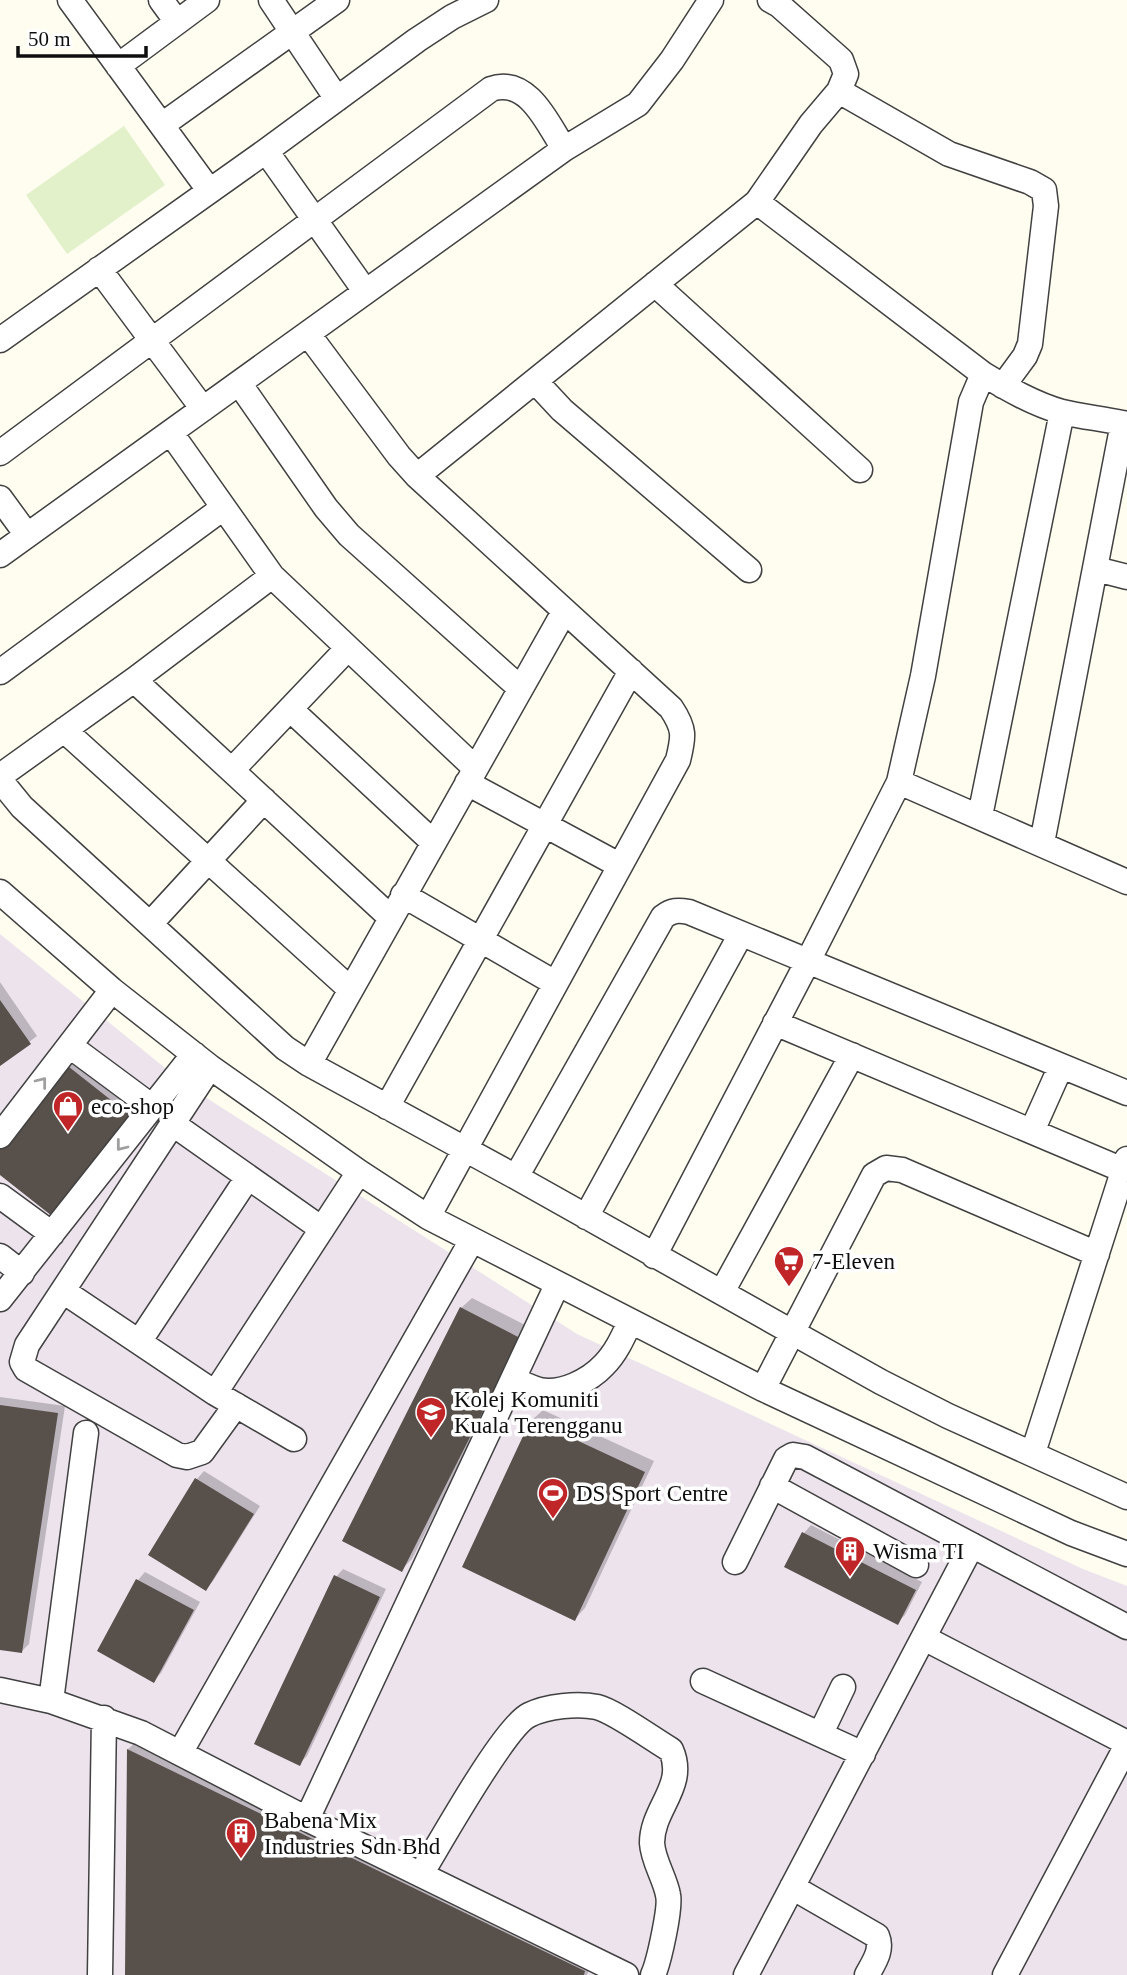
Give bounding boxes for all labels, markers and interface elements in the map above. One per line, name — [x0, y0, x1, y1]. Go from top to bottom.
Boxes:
scale bar — [18, 14, 145, 58]
text: 50 m — [28, 27, 71, 51]
one-way arrow — [34, 1078, 46, 1091]
shop icon: eco-shop — [51, 1089, 85, 1133]
place label: eco-shop — [91, 1094, 174, 1119]
one-way arrow — [116, 1138, 129, 1150]
supermarket icon: 7-Eleven — [772, 1244, 806, 1288]
place label: 7-Eleven — [812, 1249, 896, 1274]
place label: Kolej Komuniti Kuala Terengganu — [454, 1387, 623, 1438]
school or university icon: Kolej Komuniti Kuala Terengganu — [414, 1395, 448, 1439]
sports icon: DS Sport Centre — [536, 1476, 570, 1520]
place label: DS Sport Centre — [576, 1481, 728, 1506]
building icon: Wisma TI — [833, 1534, 867, 1578]
place label: Wisma TI — [873, 1539, 964, 1564]
place label: Babena Mix Industries Sdn Bhd — [264, 1808, 441, 1859]
building icon: Babena Mix Industries Sdn Bhd — [224, 1816, 258, 1860]

